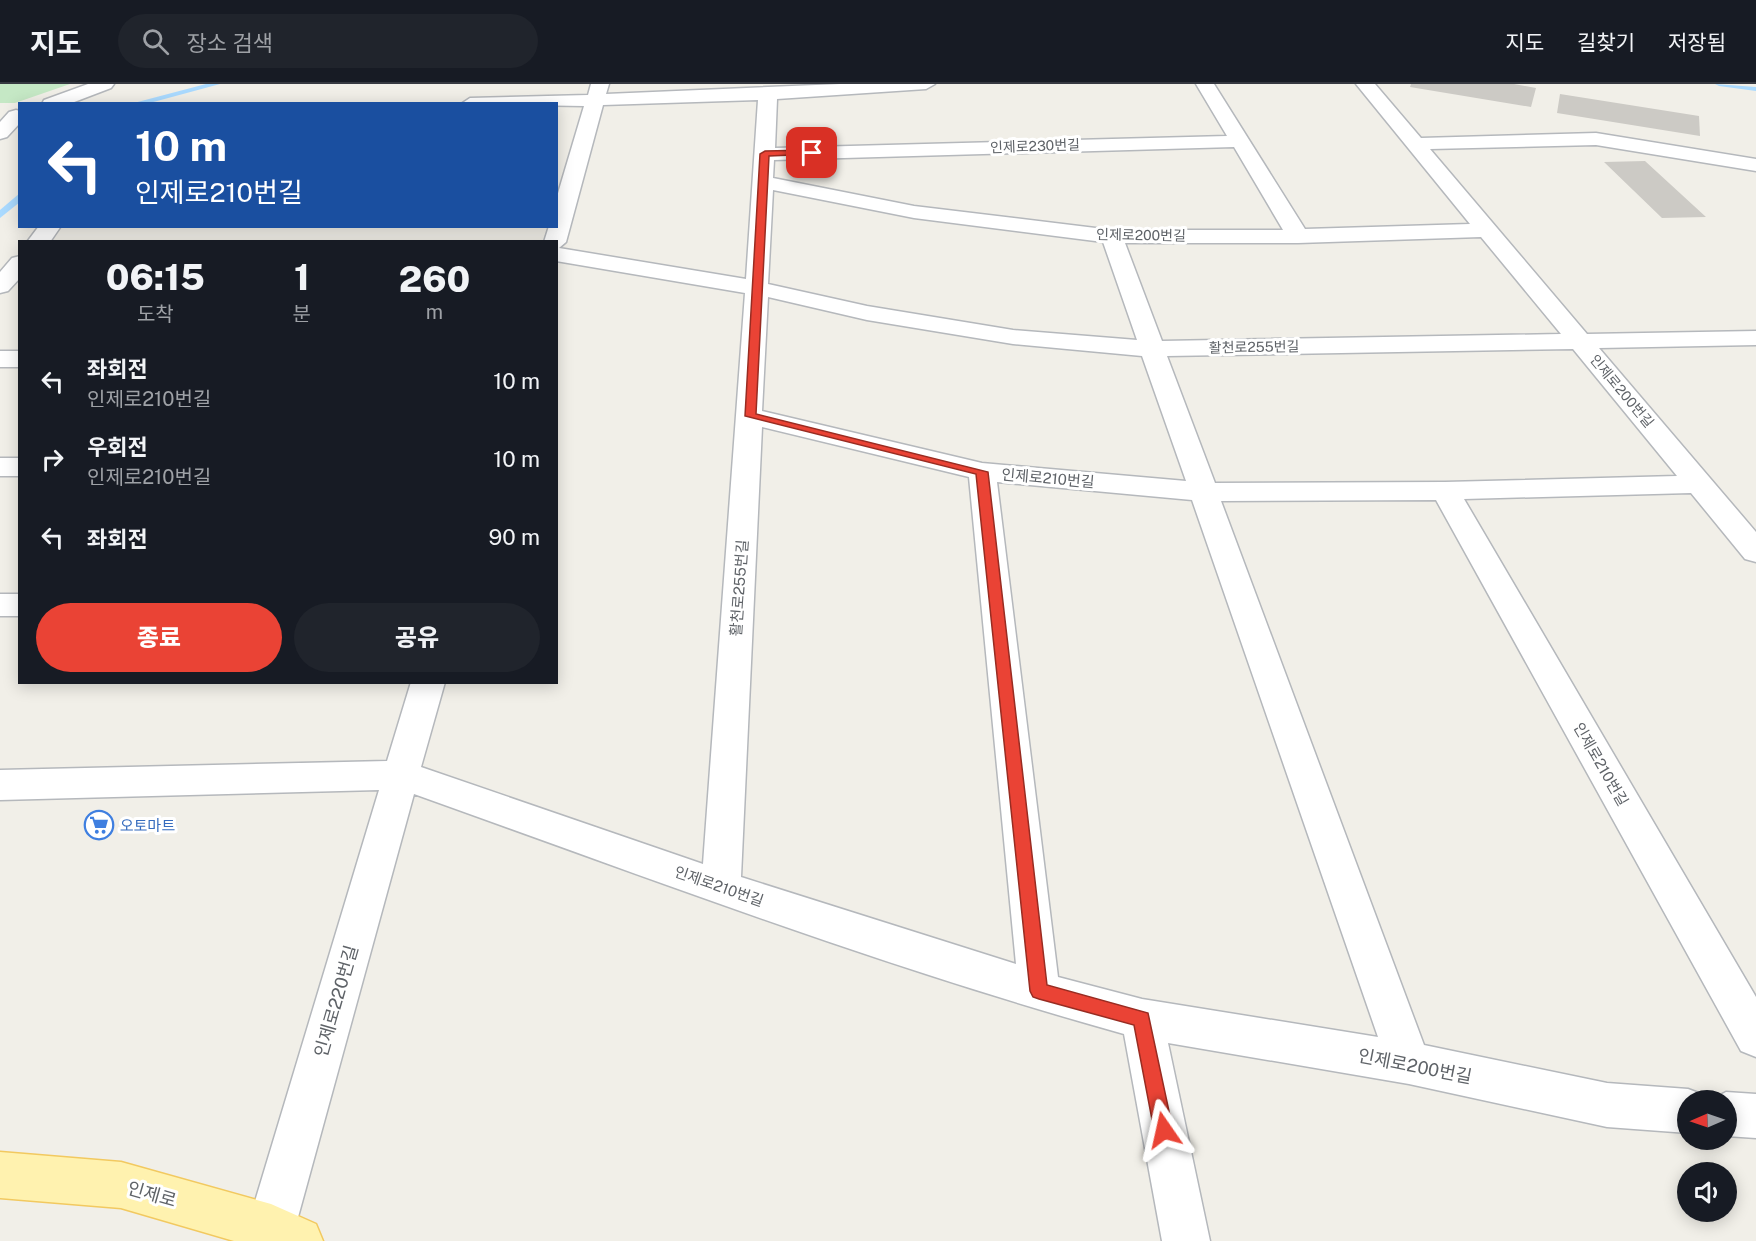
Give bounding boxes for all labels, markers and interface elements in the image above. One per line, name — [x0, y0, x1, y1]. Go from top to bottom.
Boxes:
search box — [118, 14, 538, 68]
icon: search — [139, 25, 172, 58]
text: 지도 — [30, 26, 82, 59]
text: 장소 검색 — [187, 30, 273, 56]
text: 지도 — [1505, 30, 1544, 55]
text: 길찾기 — [1577, 30, 1635, 55]
text: 저장됨 — [1668, 30, 1726, 55]
text: 10 m — [135, 121, 227, 170]
icon: left — [36, 126, 114, 204]
pin — [786, 127, 837, 178]
icon: arrive — [795, 136, 828, 169]
street label: 인제로230번길 — [990, 136, 1080, 156]
text: 인제로210번길 — [135, 176, 303, 208]
street label: 인제로200번길 — [1096, 226, 1186, 244]
text: 06:15 — [106, 256, 205, 298]
text: 1 — [294, 256, 310, 298]
text: 260 — [399, 258, 470, 300]
text: m — [426, 300, 443, 324]
text: 도착 — [137, 302, 174, 326]
text: 분 — [293, 302, 311, 326]
street label: 활천로255번길 — [1209, 338, 1299, 356]
street label: 인제로200번길 — [1587, 351, 1657, 431]
text: 좌회전 — [87, 356, 148, 382]
icon: left — [36, 365, 69, 398]
text: 10 m — [493, 368, 540, 394]
text: 인제로210번길 — [87, 387, 211, 411]
text: 우회전 — [87, 434, 148, 460]
icon: right — [36, 443, 69, 476]
text: 10 m — [493, 446, 540, 472]
text: 인제로210번길 — [87, 465, 211, 489]
street label: 인제로210번길 — [1001, 465, 1095, 491]
icon: left — [36, 521, 69, 554]
text: 90 m — [489, 524, 540, 550]
text: 좌회전 — [87, 526, 148, 552]
street label: 활천로255번길 — [727, 539, 751, 637]
button: 종료 — [36, 603, 282, 672]
button: 공유 — [294, 603, 540, 672]
street label: 인제로210번길 — [1570, 719, 1632, 809]
supermarket icon: 오토마트 — [83, 809, 115, 841]
place label: 오토마트 — [120, 817, 175, 834]
street label: 인제로210번길 — [672, 863, 766, 909]
street label: 인제로220번길 — [310, 943, 362, 1059]
street label: 인제로200번길 — [1356, 1045, 1474, 1087]
north arrow — [1677, 1090, 1737, 1150]
map controls — [1677, 1090, 1737, 1222]
position arrow — [1132, 1098, 1196, 1162]
button: sound — [1677, 1162, 1737, 1222]
street label: 인제로 — [125, 1177, 179, 1211]

